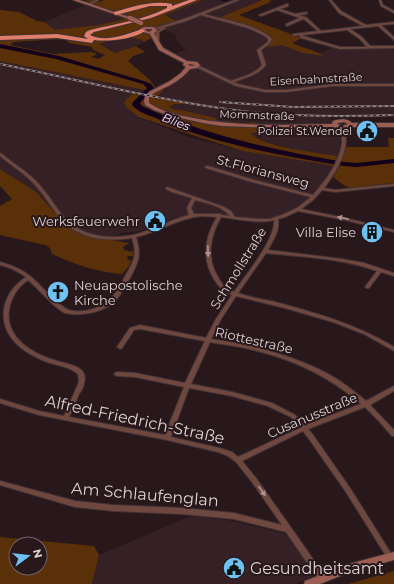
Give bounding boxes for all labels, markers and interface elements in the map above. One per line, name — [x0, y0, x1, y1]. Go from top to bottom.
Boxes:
street label: Eisenbahnstraße — [269, 70, 363, 88]
street label: Mommstraße — [219, 107, 295, 123]
water label: Blies — [160, 109, 192, 134]
public building icon: Polizei St.Wendel — [354, 118, 380, 144]
place label: Polizei St.Wendel — [257, 124, 352, 138]
street label: St.Floriansweg — [215, 151, 311, 191]
public building icon: Werksfeuerwehr — [142, 208, 168, 234]
place label: Werksfeuerwehr — [32, 213, 140, 229]
one-way arrow — [336, 215, 349, 221]
building icon: Villa Elise — [359, 219, 385, 245]
street label: Schmollstraße — [206, 224, 270, 312]
place label: Villa Elise — [296, 224, 356, 240]
one-way arrow — [205, 245, 211, 258]
place label: Neuapostolische Kirche — [74, 277, 183, 308]
church icon: Neuapostolische Kirche — [45, 279, 71, 305]
street label: Riottestraße — [213, 323, 295, 357]
street label: Cusanusstraße — [265, 389, 359, 441]
street label: Alfred-Friedrich-Straße — [43, 391, 226, 448]
street label: Am Schlaufenglan — [70, 479, 219, 510]
one-way arrow — [258, 485, 266, 496]
north arrow — [8, 536, 48, 576]
text: N — [30, 547, 46, 560]
public building icon: Gesundheitsamt — [221, 555, 247, 581]
place label: Gesundheitsamt — [250, 559, 385, 578]

